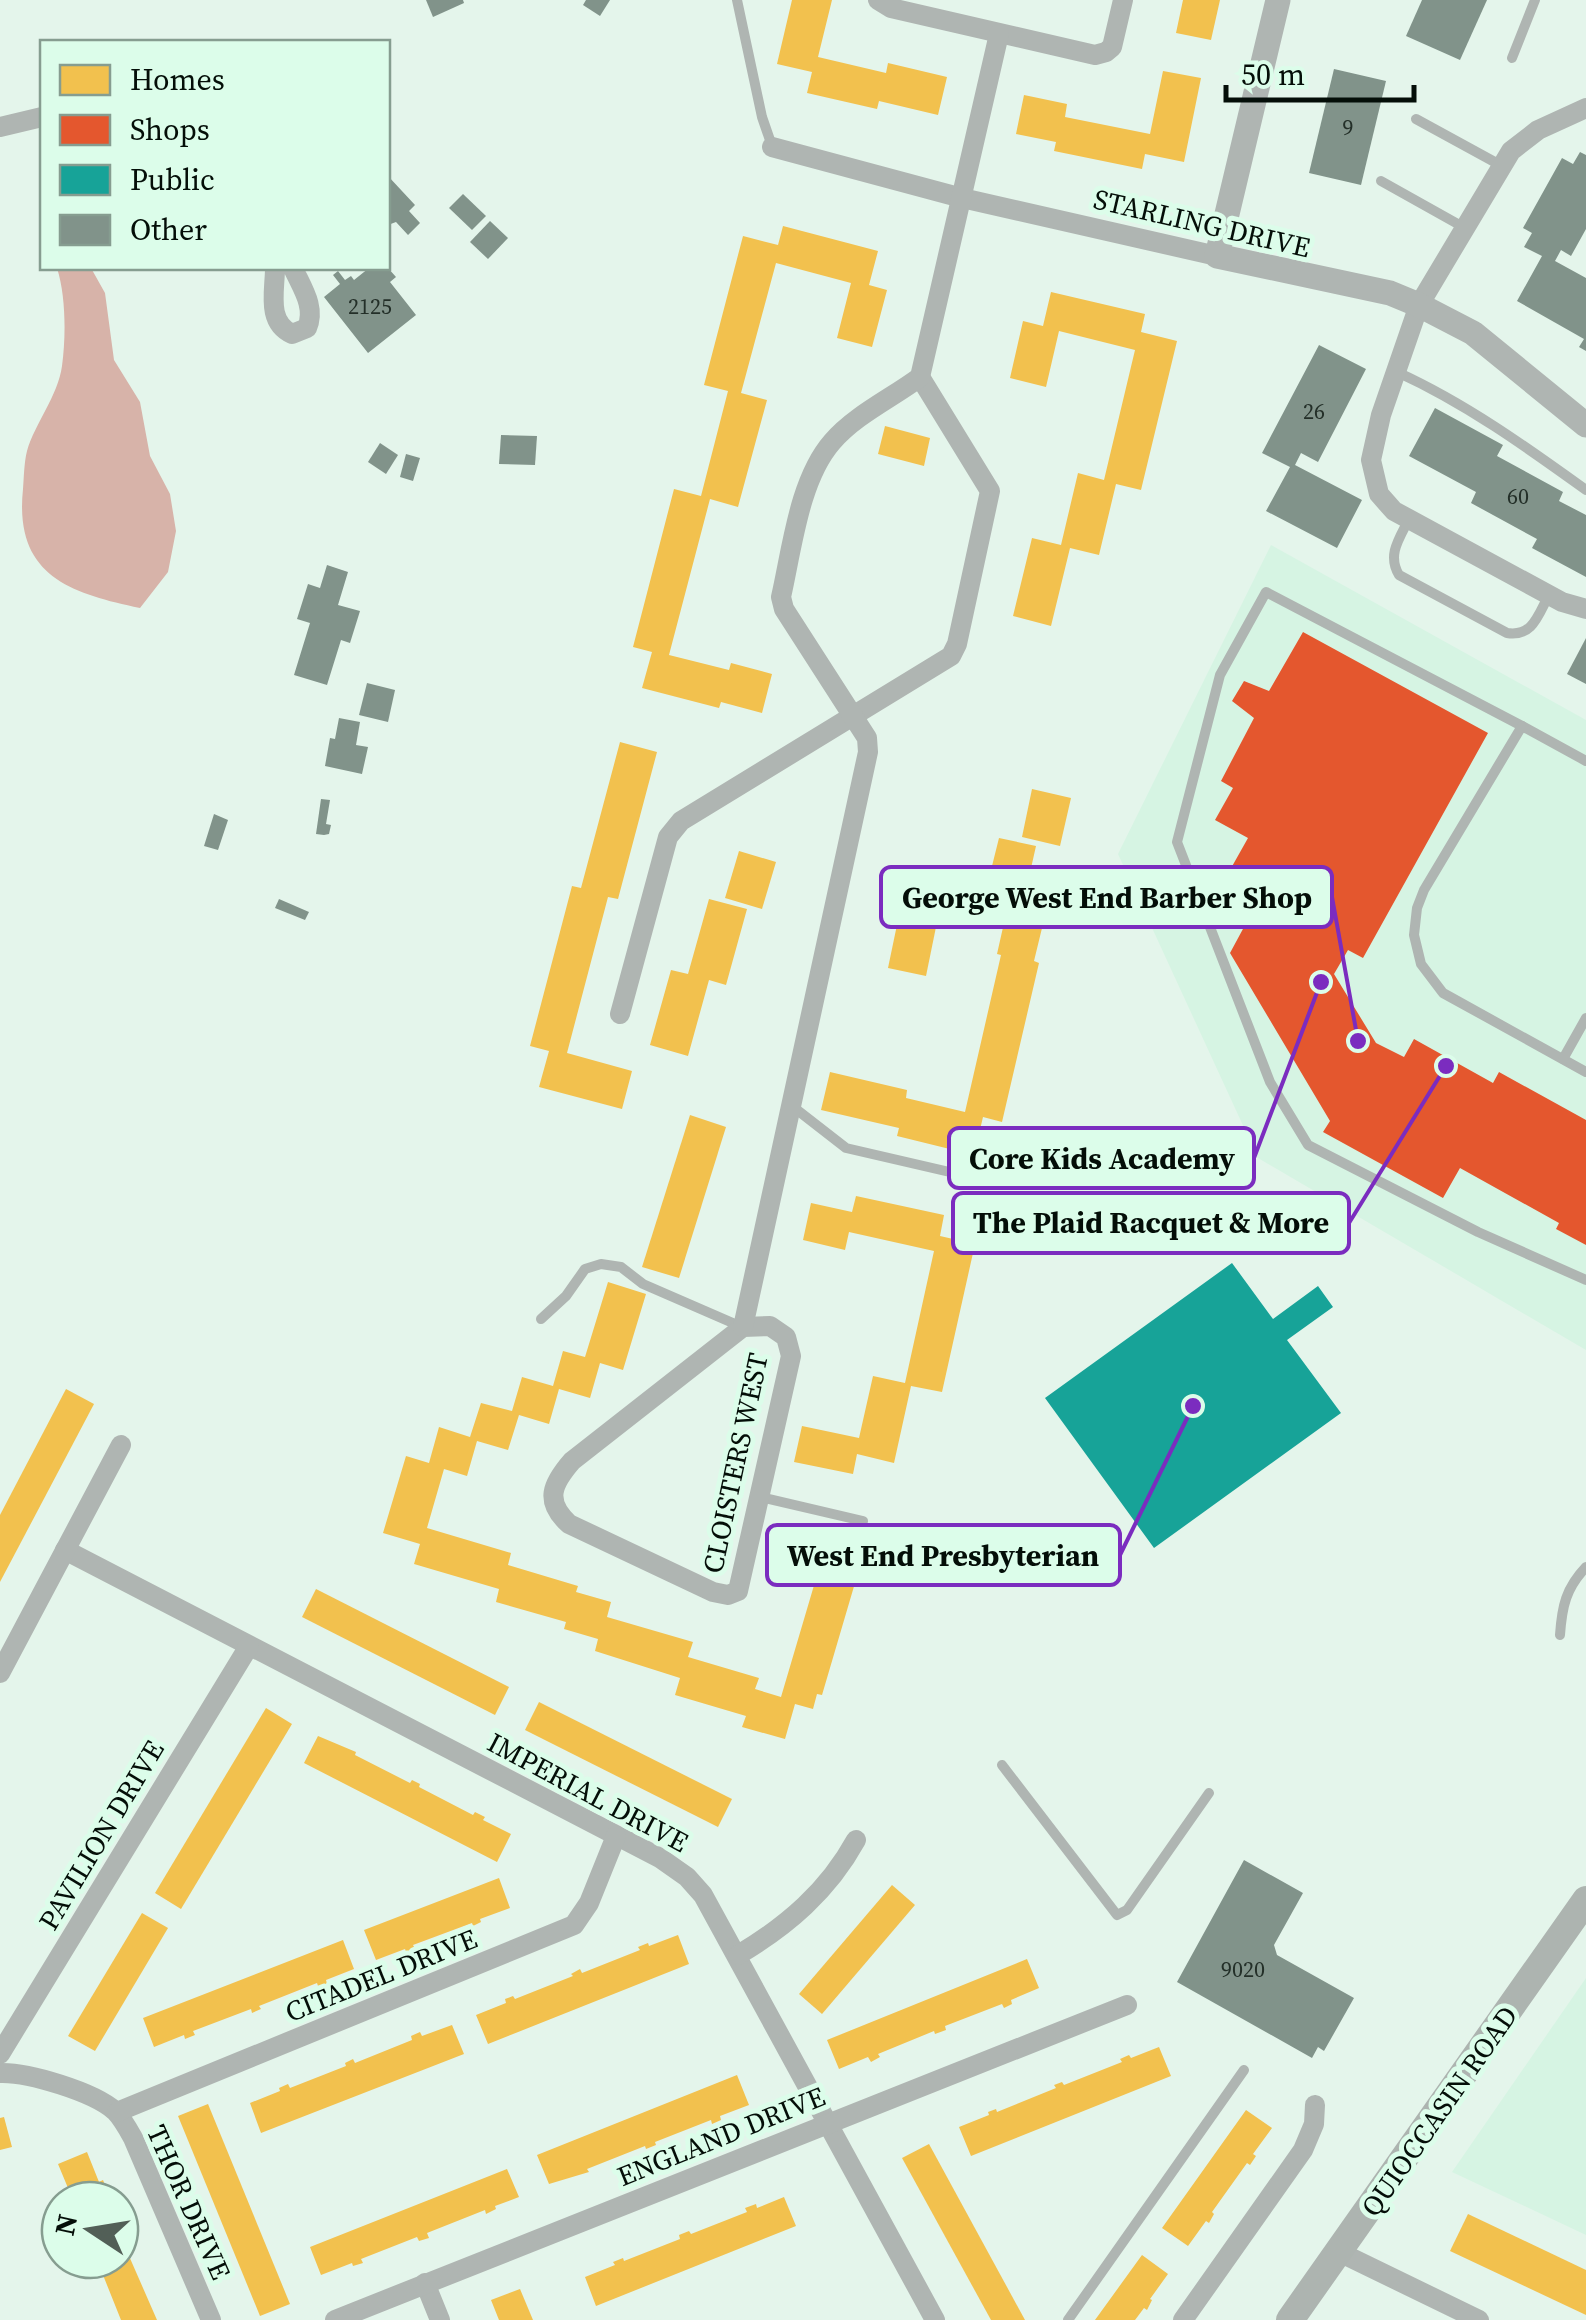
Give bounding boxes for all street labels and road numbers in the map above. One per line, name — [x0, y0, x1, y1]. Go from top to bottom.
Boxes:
street label: STARLING DRIVE — [1090, 180, 1314, 266]
street label: CLOISTERS WEST — [693, 1349, 777, 1577]
street label: IMPERIAL DRIVE — [481, 1723, 695, 1861]
street label: PAVILION DRIVE — [29, 1733, 173, 1937]
street label: CITADEL DRIVE — [279, 1919, 483, 2031]
street label: QUIOCCASIN ROAD — [1352, 1998, 1526, 2224]
street label: ENGLAND DRIVE — [612, 2077, 830, 2195]
street label: THOR DRIVE — [138, 2119, 240, 2285]

